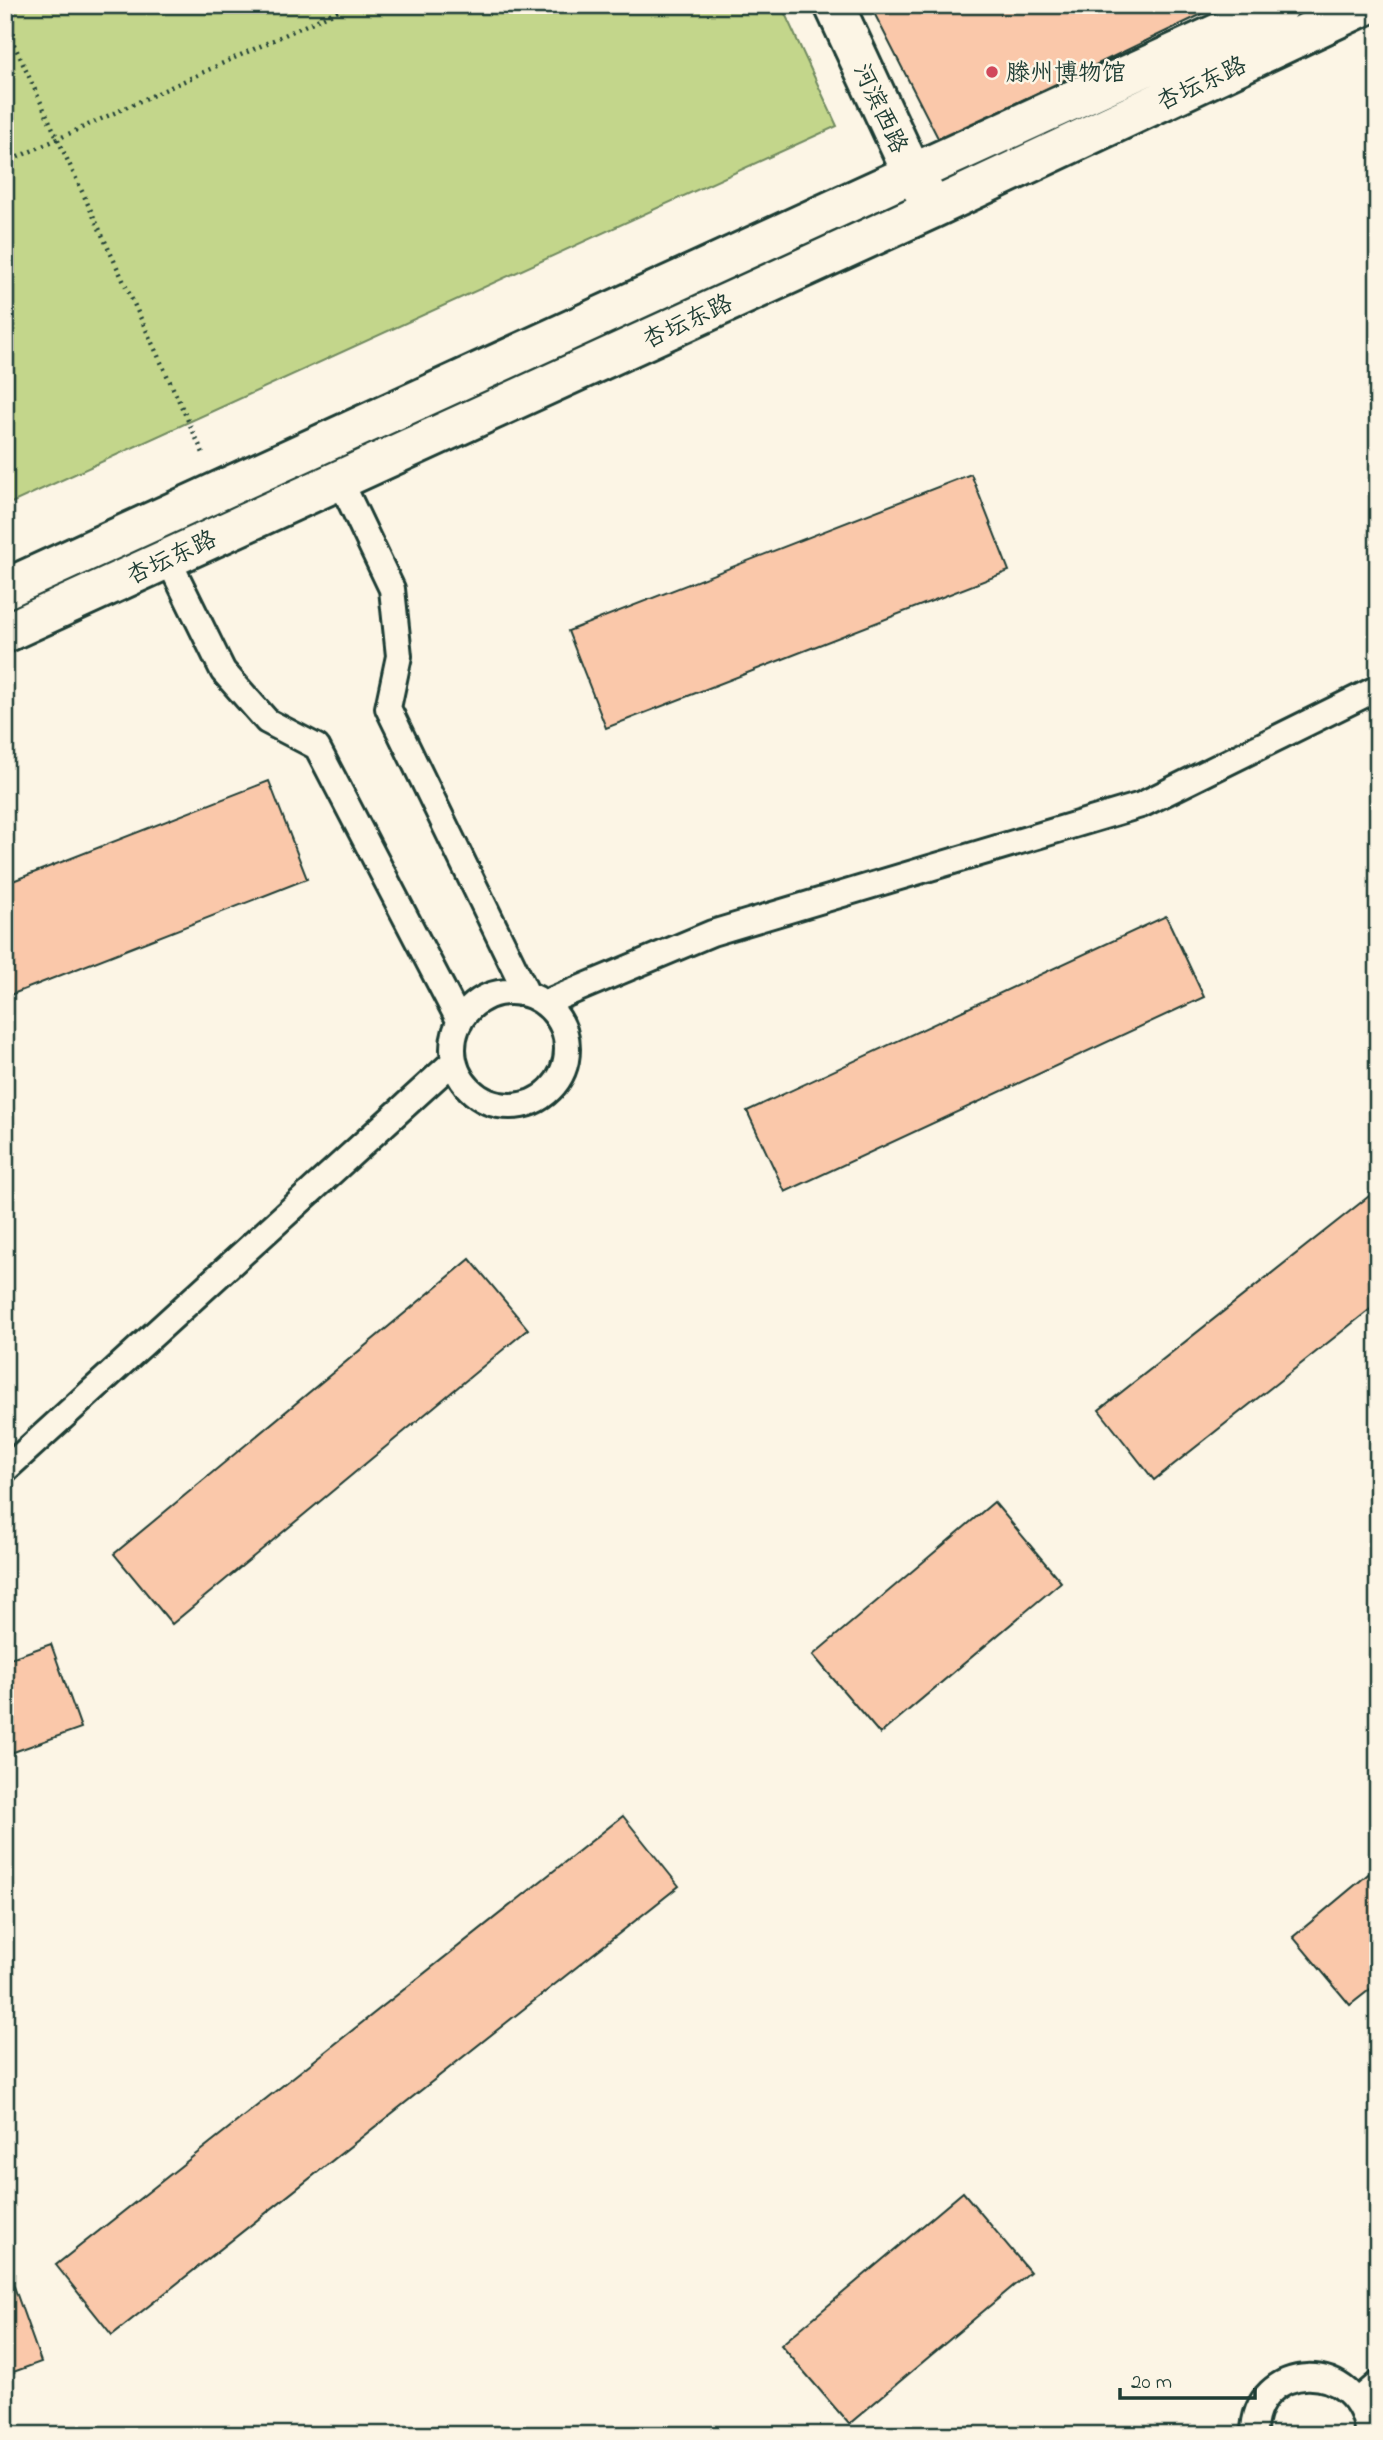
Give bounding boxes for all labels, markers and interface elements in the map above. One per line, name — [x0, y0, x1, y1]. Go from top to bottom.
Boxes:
street label: 杏坛东路 — [1151, 49, 1253, 121]
place label: 滕州博物馆 — [1006, 57, 1126, 92]
street label: 河滨西路 — [843, 58, 915, 160]
marker: 滕州博物馆 — [984, 64, 1000, 80]
street label: 杏坛东路 — [637, 287, 739, 359]
street label: 杏坛东路 — [121, 523, 223, 595]
scale bar — [1120, 2356, 1255, 2400]
text: 20 m — [1131, 2368, 1172, 2398]

